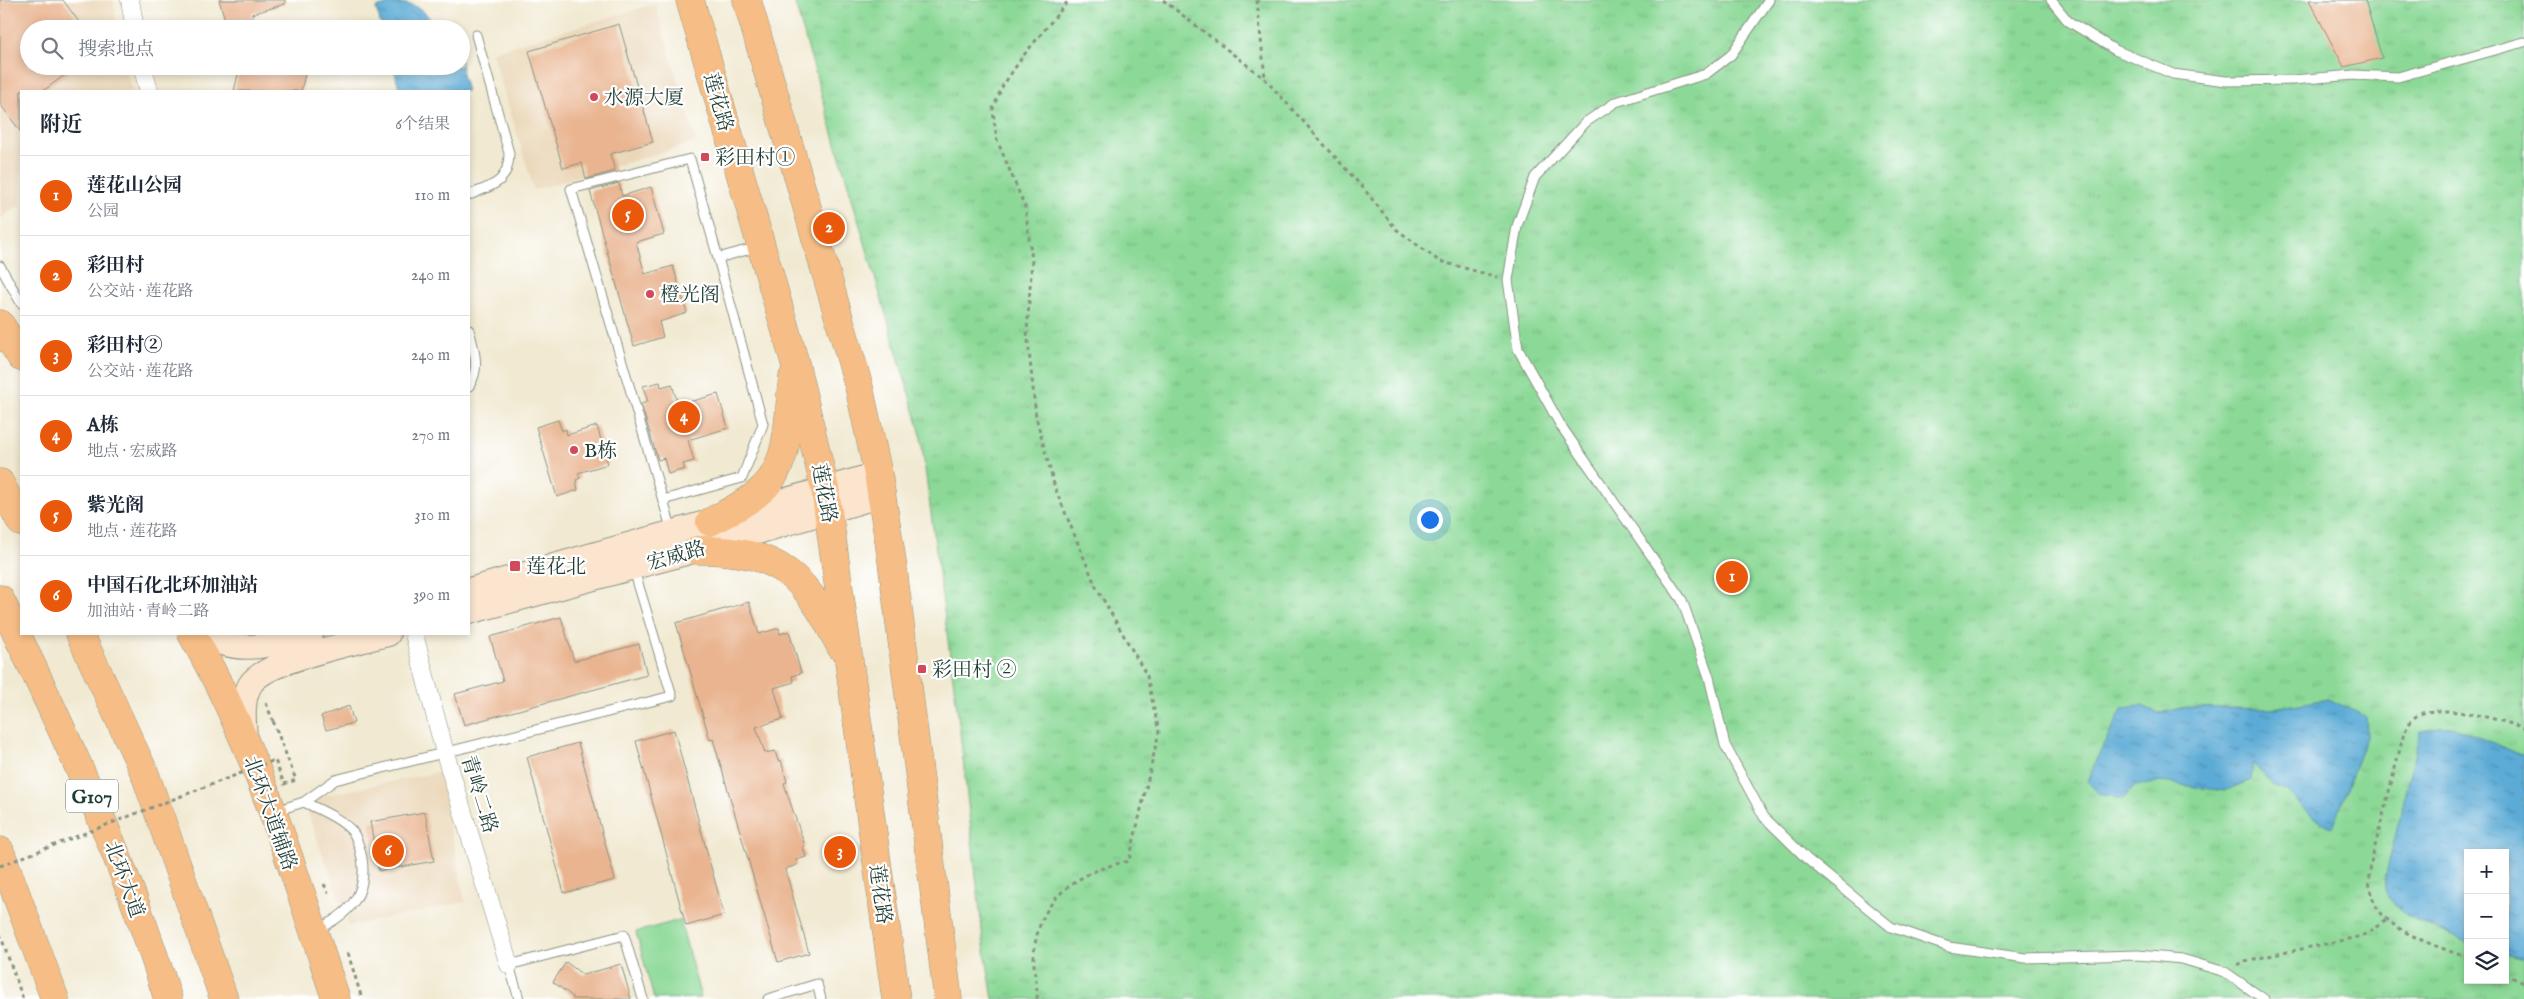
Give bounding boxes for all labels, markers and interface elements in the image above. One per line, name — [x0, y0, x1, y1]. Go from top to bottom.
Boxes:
search box — [20, 20, 470, 75]
icon: search — [38, 34, 66, 62]
text: 搜索地点 — [78, 38, 154, 62]
street label: 莲花路 — [697, 70, 738, 135]
place label: 水源大厦 — [604, 86, 684, 111]
marker: 水源大厦 — [588, 91, 600, 103]
text: 附近 — [40, 112, 82, 139]
text: 6个结果 — [395, 115, 450, 135]
place label: 彩田村① — [715, 146, 795, 171]
marker: 彩田村① — [699, 151, 711, 163]
text: 莲花山公园 — [87, 174, 182, 198]
text: 1 — [53, 186, 59, 206]
text: 110 m — [414, 186, 450, 206]
pin: 5 — [612, 196, 644, 234]
text: 公园 — [87, 202, 119, 222]
pin: 2 — [813, 209, 845, 247]
text: 彩田村 — [87, 254, 144, 278]
text: 2 — [52, 266, 60, 286]
text: 240 m — [411, 266, 450, 286]
text: 公交站 · 莲花路 — [87, 282, 194, 302]
place label: 橙光阁 — [660, 283, 720, 308]
marker: 橙光阁 — [644, 288, 656, 300]
text: 彩田村② — [87, 334, 163, 358]
text: 3 — [53, 346, 59, 366]
text: 240 m — [411, 346, 450, 366]
text: 公交站 · 莲花路 — [87, 362, 194, 382]
pin: 4 — [668, 398, 700, 436]
text: A栋 — [87, 414, 119, 438]
text: 4 — [52, 426, 60, 446]
text: 270 m — [411, 426, 450, 446]
place label: B栋 — [584, 439, 617, 464]
text: 地点 · 宏威路 — [87, 442, 178, 462]
marker: B栋 — [568, 444, 580, 456]
street label: 莲花路 — [806, 461, 842, 525]
text: 紫光阁 — [87, 494, 144, 518]
text: 5 — [53, 506, 59, 526]
text: 310 m — [414, 506, 450, 526]
your location — [1417, 507, 1443, 533]
text: 地点 · 莲花路 — [87, 522, 178, 542]
street label: 宏威路 — [644, 536, 709, 577]
place label: 莲花北 — [526, 555, 586, 580]
pin: 1 — [1716, 558, 1748, 596]
marker: 莲花北 — [508, 559, 522, 573]
text: 中国石化北环加油站 — [87, 574, 258, 598]
text: 6 — [53, 586, 59, 606]
text: 390 m — [413, 586, 450, 606]
text: 加油站 · 青岭二路 — [87, 602, 210, 622]
place label: 彩田村 ② — [932, 658, 1016, 683]
marker: 彩田村 ② — [916, 663, 928, 675]
street label: 北环大道辅路 — [237, 753, 302, 874]
street label: 青岭二路 — [455, 753, 502, 836]
road number: G107 — [66, 779, 118, 812]
pin: 6 — [372, 832, 404, 870]
pin: 3 — [824, 833, 856, 871]
street label: 北环大道 — [98, 838, 149, 921]
map controls — [2464, 849, 2509, 984]
button: + — [2464, 849, 2509, 894]
street label: 莲花路 — [863, 863, 896, 926]
button: − — [2464, 894, 2509, 939]
button: layers — [2464, 939, 2509, 984]

